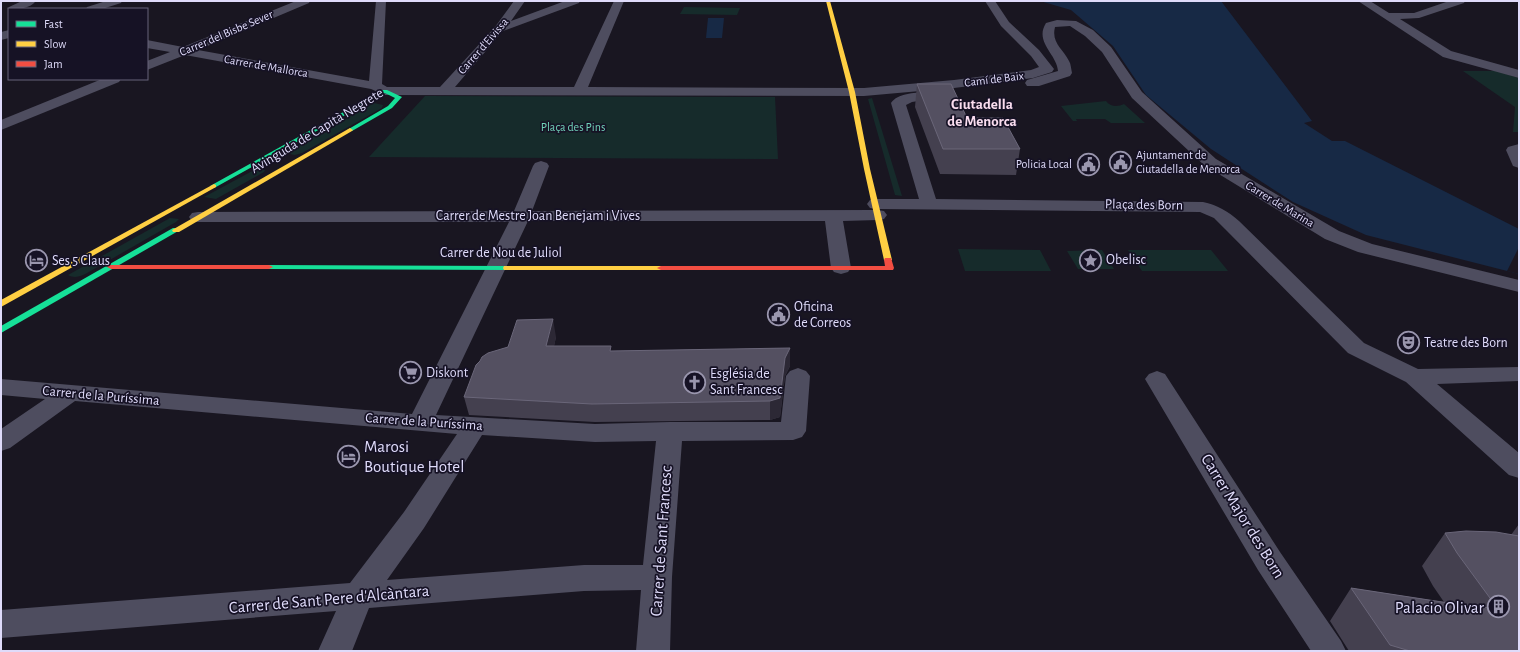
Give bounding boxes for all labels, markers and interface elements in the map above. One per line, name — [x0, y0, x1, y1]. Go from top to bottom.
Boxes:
legend — [8, 8, 148, 80]
street label: Carrer del Bisbe Sever — [178, 8, 275, 58]
street label: Carrer d'Eivissa — [455, 15, 511, 76]
text: Fast — [44, 18, 63, 30]
text: Slow — [44, 38, 66, 50]
street label: Carrer de Mallorca — [223, 53, 309, 79]
text: Jam — [44, 58, 63, 70]
street label: Camí de Baix — [963, 69, 1025, 89]
street label: Avinguda de Capità Negrete — [248, 86, 386, 176]
district label: Ciutadella de Menorca — [947, 97, 1017, 129]
park label: Plaça des Pins — [541, 121, 605, 133]
public building icon: Ajuntament de Ciutadella de Menorca — [1107, 149, 1133, 175]
place label: Ajuntament de Ciutadella de Menorca — [1136, 149, 1241, 175]
public building icon: Policia Local — [1075, 151, 1101, 177]
place label: Policia Local — [1016, 158, 1072, 170]
street label: Carrer de Marina — [1244, 179, 1317, 229]
street label: Plaça des Born — [1105, 197, 1183, 213]
street label: Carrer de Mestre Joan Benejam i Vives — [436, 209, 640, 223]
street label: Carrer de Nou de Juliol — [440, 246, 562, 260]
place icon: Obelisc — [1077, 247, 1103, 273]
hotel icon: Ses 5 Claus — [23, 248, 49, 274]
place label: Obelisc — [1106, 253, 1147, 267]
place label: Ses 5 Claus — [52, 254, 110, 268]
place label: Oficina de Correos — [794, 300, 851, 330]
public building icon: Oficina de Correos — [765, 302, 791, 328]
theatre icon: Teatre des Born — [1396, 330, 1422, 356]
place label: Teatre des Born — [1424, 336, 1508, 350]
supermarket icon: Diskont — [397, 360, 423, 386]
place label: Diskont — [426, 366, 469, 380]
place label: Església de Sant Francesc — [710, 367, 783, 397]
church icon: Església de Sant Francesc — [682, 369, 708, 395]
street label: Carrer de la Puríssima — [42, 384, 161, 408]
street label: Carrer de la Puríssima — [365, 411, 484, 433]
place label: Marosi Boutique Hotel — [364, 438, 464, 475]
hotel icon: Marosi Boutique Hotel — [336, 443, 362, 469]
street label: Carrer Major des Born — [1197, 451, 1288, 582]
street label: Carrer de Sant Francesc — [647, 465, 675, 617]
street label: Carrer de Sant Pere d'Alcàntara — [228, 582, 430, 616]
building icon: Palacio Olivar — [1486, 594, 1512, 620]
place label: Palacio Olivar — [1395, 599, 1484, 616]

